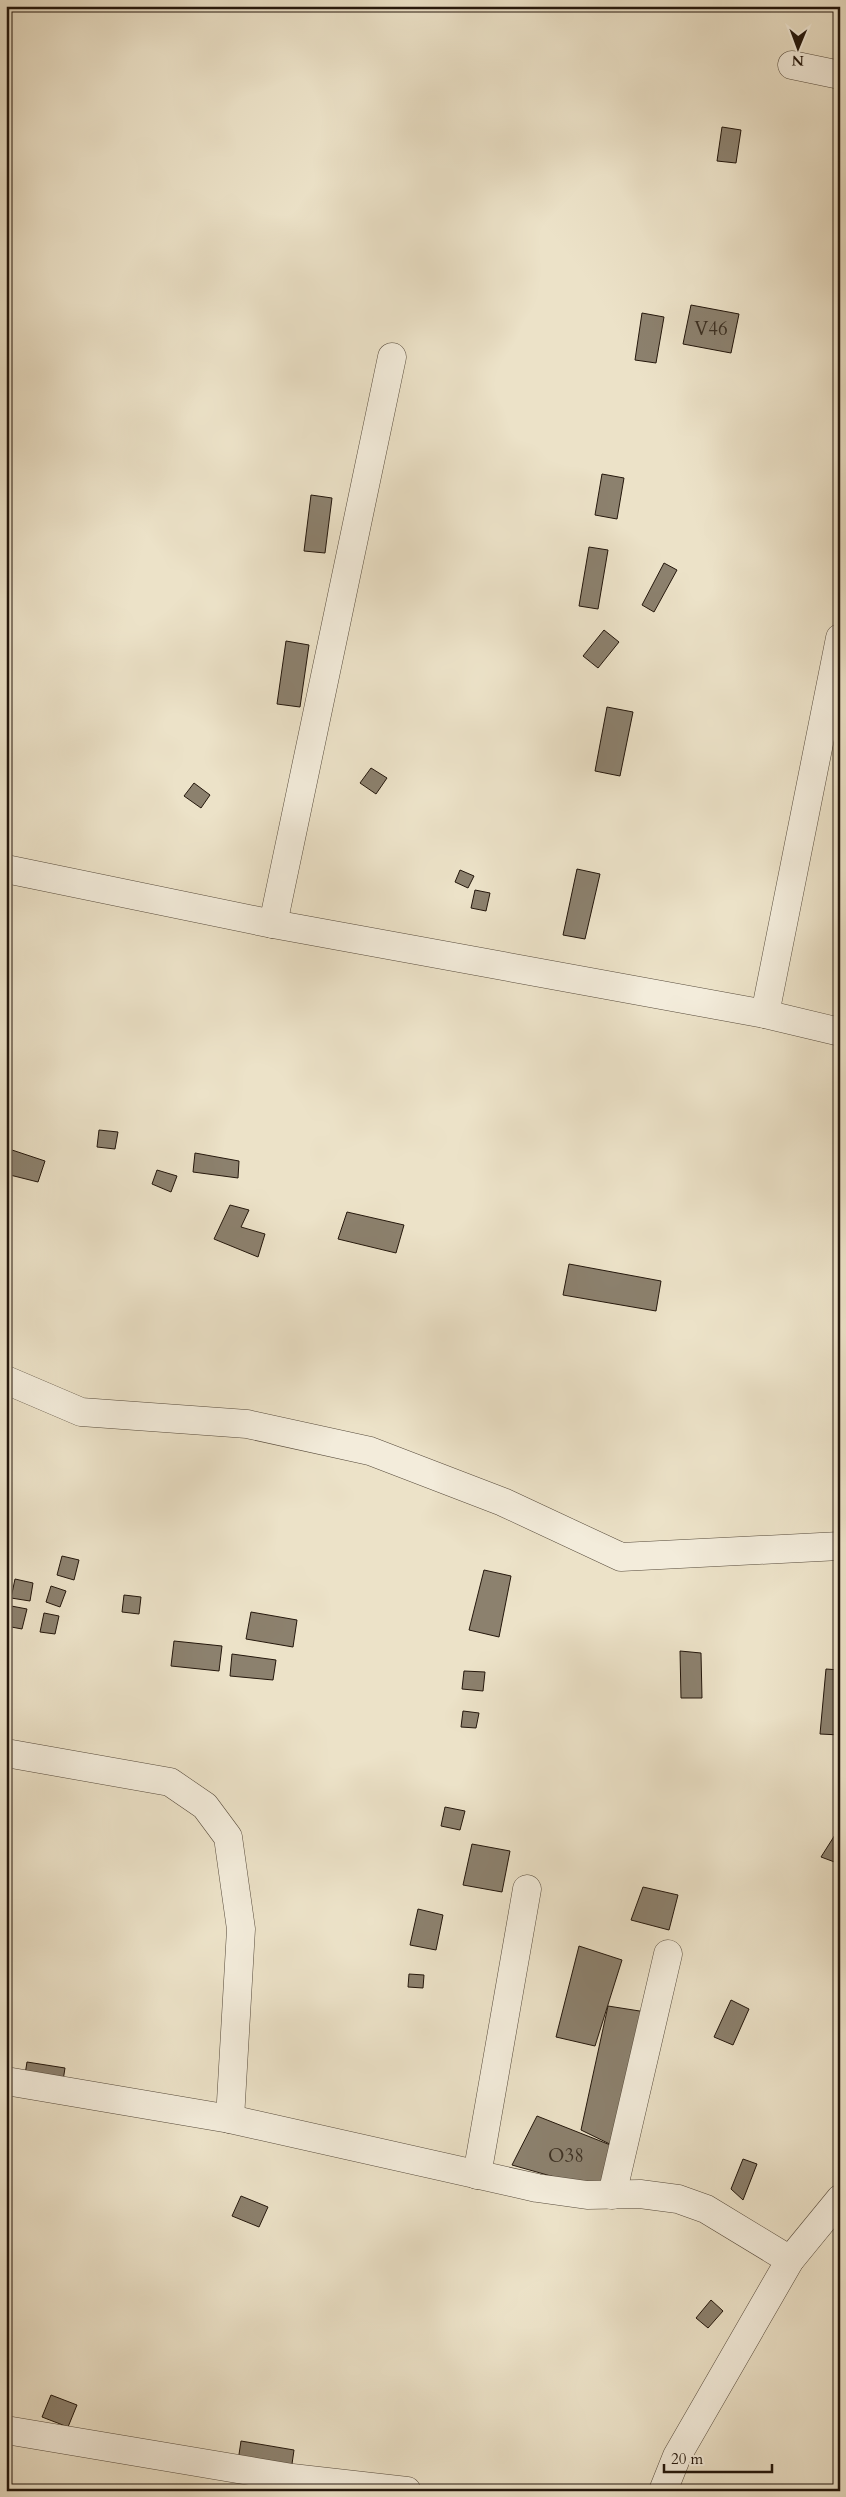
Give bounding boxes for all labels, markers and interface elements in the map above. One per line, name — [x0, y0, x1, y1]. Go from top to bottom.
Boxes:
north arrow — [774, 22, 824, 72]
text: N — [792, 51, 804, 70]
house number: V46 — [694, 316, 728, 342]
house number: O38 — [548, 2143, 584, 2169]
scale bar — [664, 2442, 771, 2474]
text: 20 m — [671, 2449, 703, 2469]

